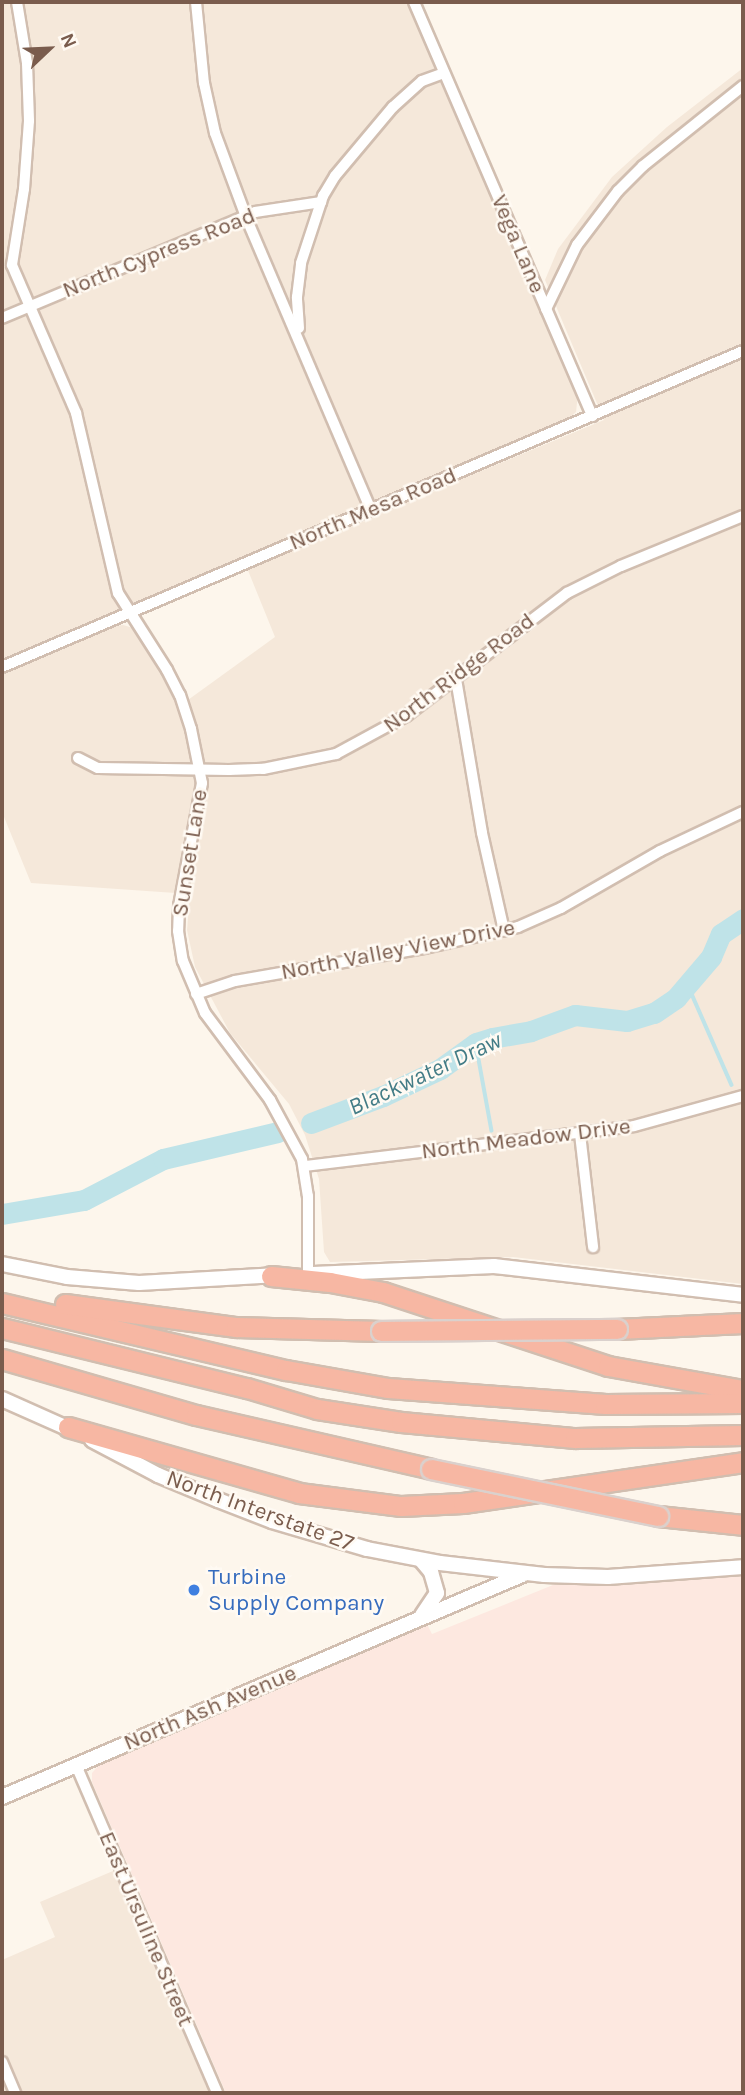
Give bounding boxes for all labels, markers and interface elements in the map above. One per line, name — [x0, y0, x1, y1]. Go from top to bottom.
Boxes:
north arrow — [14, 14, 84, 84]
text: N — [56, 30, 81, 51]
street label: Vega Lane — [485, 191, 551, 297]
street label: North Cypress Road — [59, 202, 259, 304]
street label: North Mesa Road — [285, 461, 461, 557]
street label: North Ridge Road — [378, 607, 540, 739]
street label: Sunset Lane — [166, 787, 214, 919]
street label: North Valley View Drive — [279, 914, 517, 986]
water label: Blackwater Draw — [344, 1026, 506, 1122]
street label: North Meadow Drive — [420, 1112, 632, 1166]
street label: North Interstate 27 — [163, 1464, 357, 1558]
place label: Turbine Supply Company — [208, 1563, 384, 1617]
marker: Turbine Supply Company — [186, 1582, 202, 1598]
street label: North Ash Avenue — [119, 1659, 301, 1757]
street label: East Ursuline Street — [93, 1828, 199, 2030]

